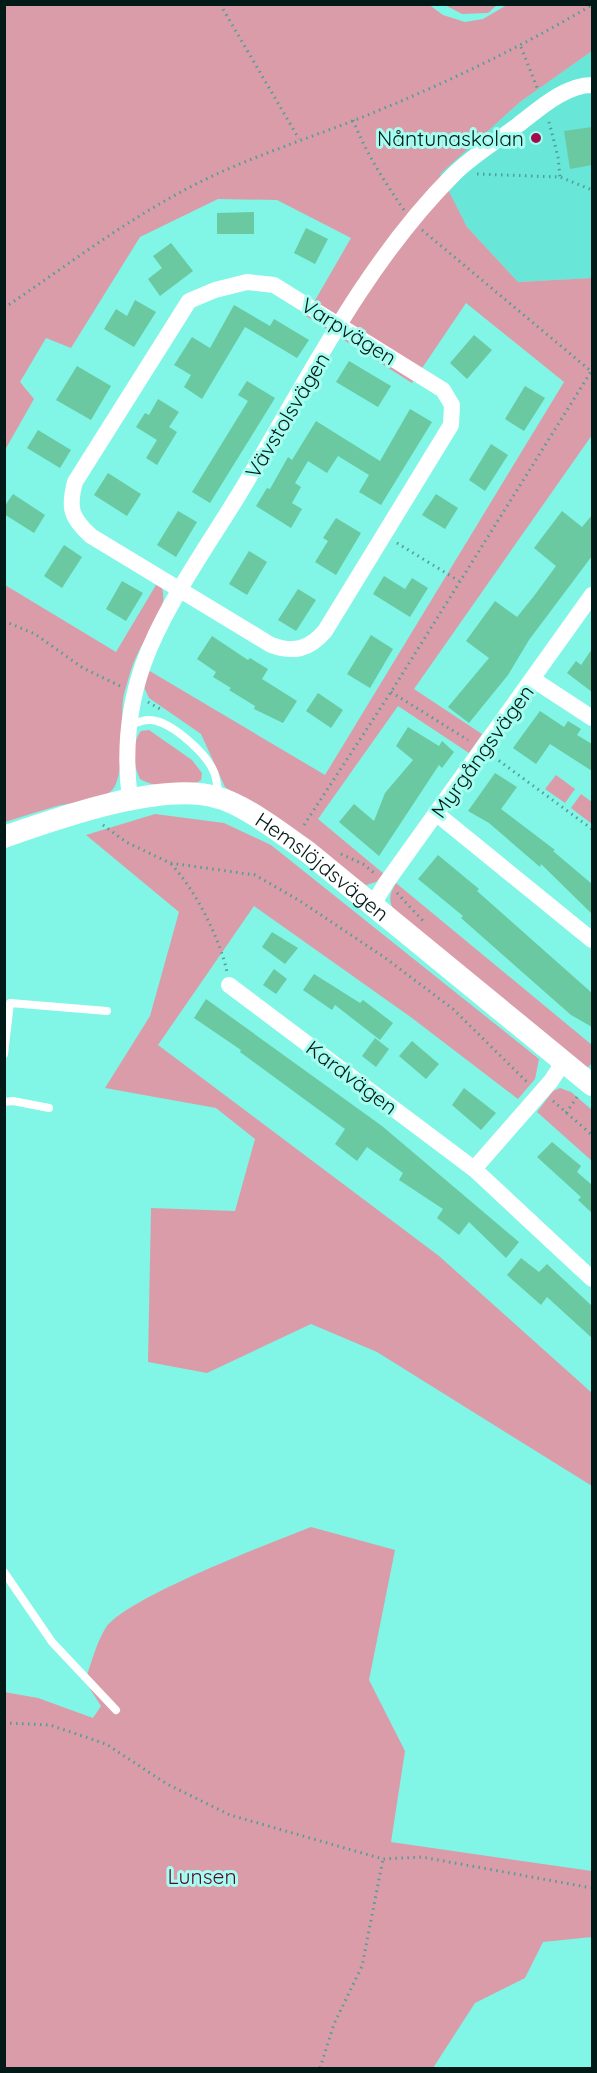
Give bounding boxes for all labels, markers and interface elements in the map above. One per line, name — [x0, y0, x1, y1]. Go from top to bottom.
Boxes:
place label: Nåntunaskolan — [377, 125, 524, 151]
marker: Nåntunaskolan — [529, 131, 543, 145]
street label: Varpvägen — [296, 291, 402, 371]
street label: Vävstolsvägen — [239, 347, 335, 483]
street label: Myrgångsvägen — [425, 679, 539, 823]
street label: Hemslöjdsvägen — [251, 806, 394, 926]
street label: Kardvägen — [301, 1034, 403, 1120]
park label: Lunsen — [167, 1863, 237, 1889]

